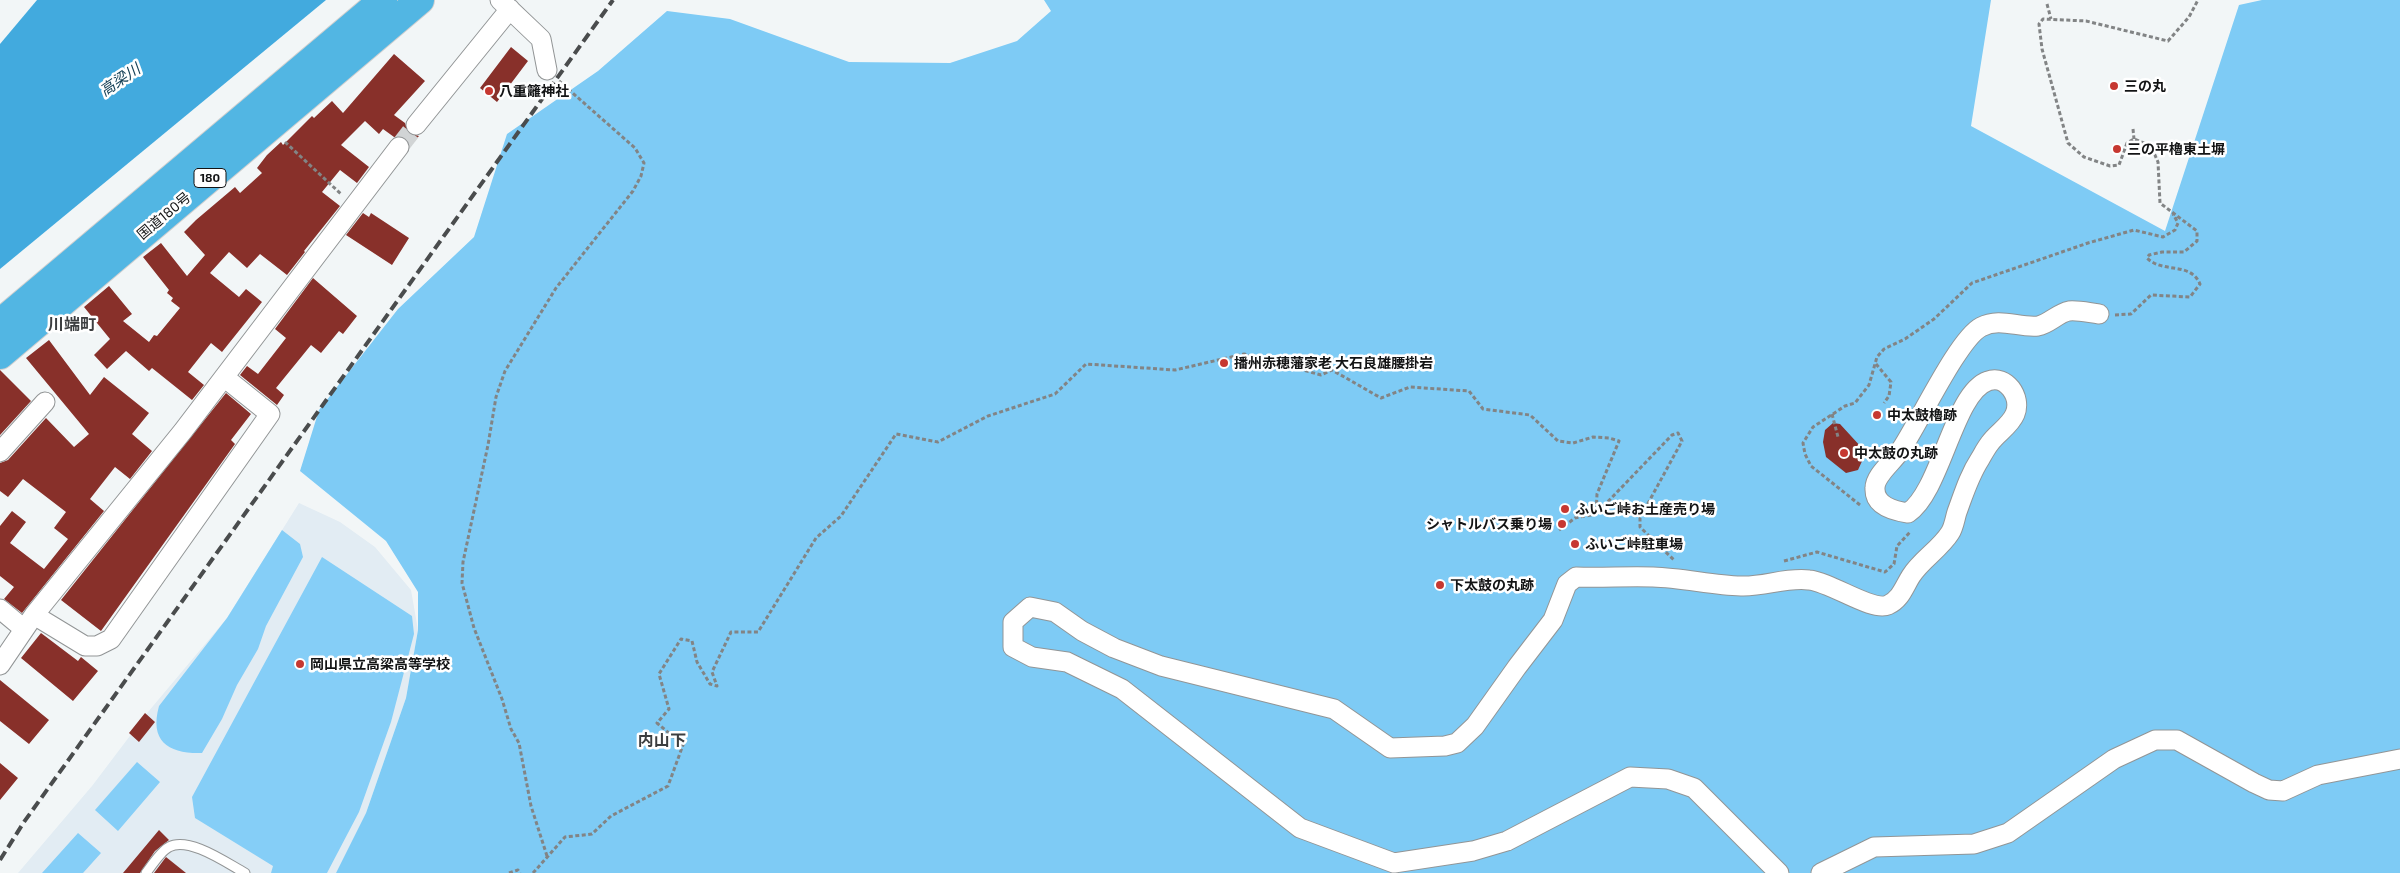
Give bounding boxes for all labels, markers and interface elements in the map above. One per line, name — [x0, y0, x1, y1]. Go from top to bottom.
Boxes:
water label: 高梁川 — [96, 60, 144, 100]
place label: 三の丸 — [2124, 78, 2166, 94]
marker: 三の丸 — [2108, 80, 2120, 92]
place label: 八重籬神社 — [499, 83, 569, 99]
marker: 八重籬神社 — [483, 85, 495, 97]
place label: 三の平櫓東土塀 — [2127, 141, 2225, 157]
marker: 三の平櫓東土塀 — [2111, 143, 2123, 155]
road number: 180 — [194, 168, 226, 188]
street label: 国道180号 — [134, 189, 194, 243]
district label: 川端町 — [48, 315, 96, 335]
place label: 播州赤穂藩家老 大石良雄腰掛岩 — [1234, 355, 1433, 371]
marker: 播州赤穂藩家老 大石良雄腰掛岩 — [1218, 357, 1230, 369]
place label: 中太鼓櫓跡 — [1887, 407, 1957, 423]
marker: 中太鼓櫓跡 — [1871, 409, 1883, 421]
place label: 中太鼓の丸跡 — [1854, 445, 1938, 461]
marker: 中太鼓の丸跡 — [1838, 447, 1850, 459]
place label: ふいご峠お土産売り場 — [1575, 501, 1715, 517]
marker: ふいご峠お土産売り場 — [1559, 503, 1571, 515]
place label: シャトルバス乗り場 — [1426, 516, 1552, 532]
marker: シャトルバス乗り場 — [1556, 518, 1568, 530]
place label: ふいご峠駐車場 — [1585, 536, 1683, 552]
marker: ふいご峠駐車場 — [1569, 538, 1581, 550]
place label: 下太鼓の丸跡 — [1450, 577, 1534, 593]
marker: 下太鼓の丸跡 — [1434, 579, 1446, 591]
place label: 岡山県立高梁高等学校 — [310, 656, 450, 672]
marker: 岡山県立高梁高等学校 — [294, 658, 306, 670]
district label: 内山下 — [638, 731, 686, 751]

